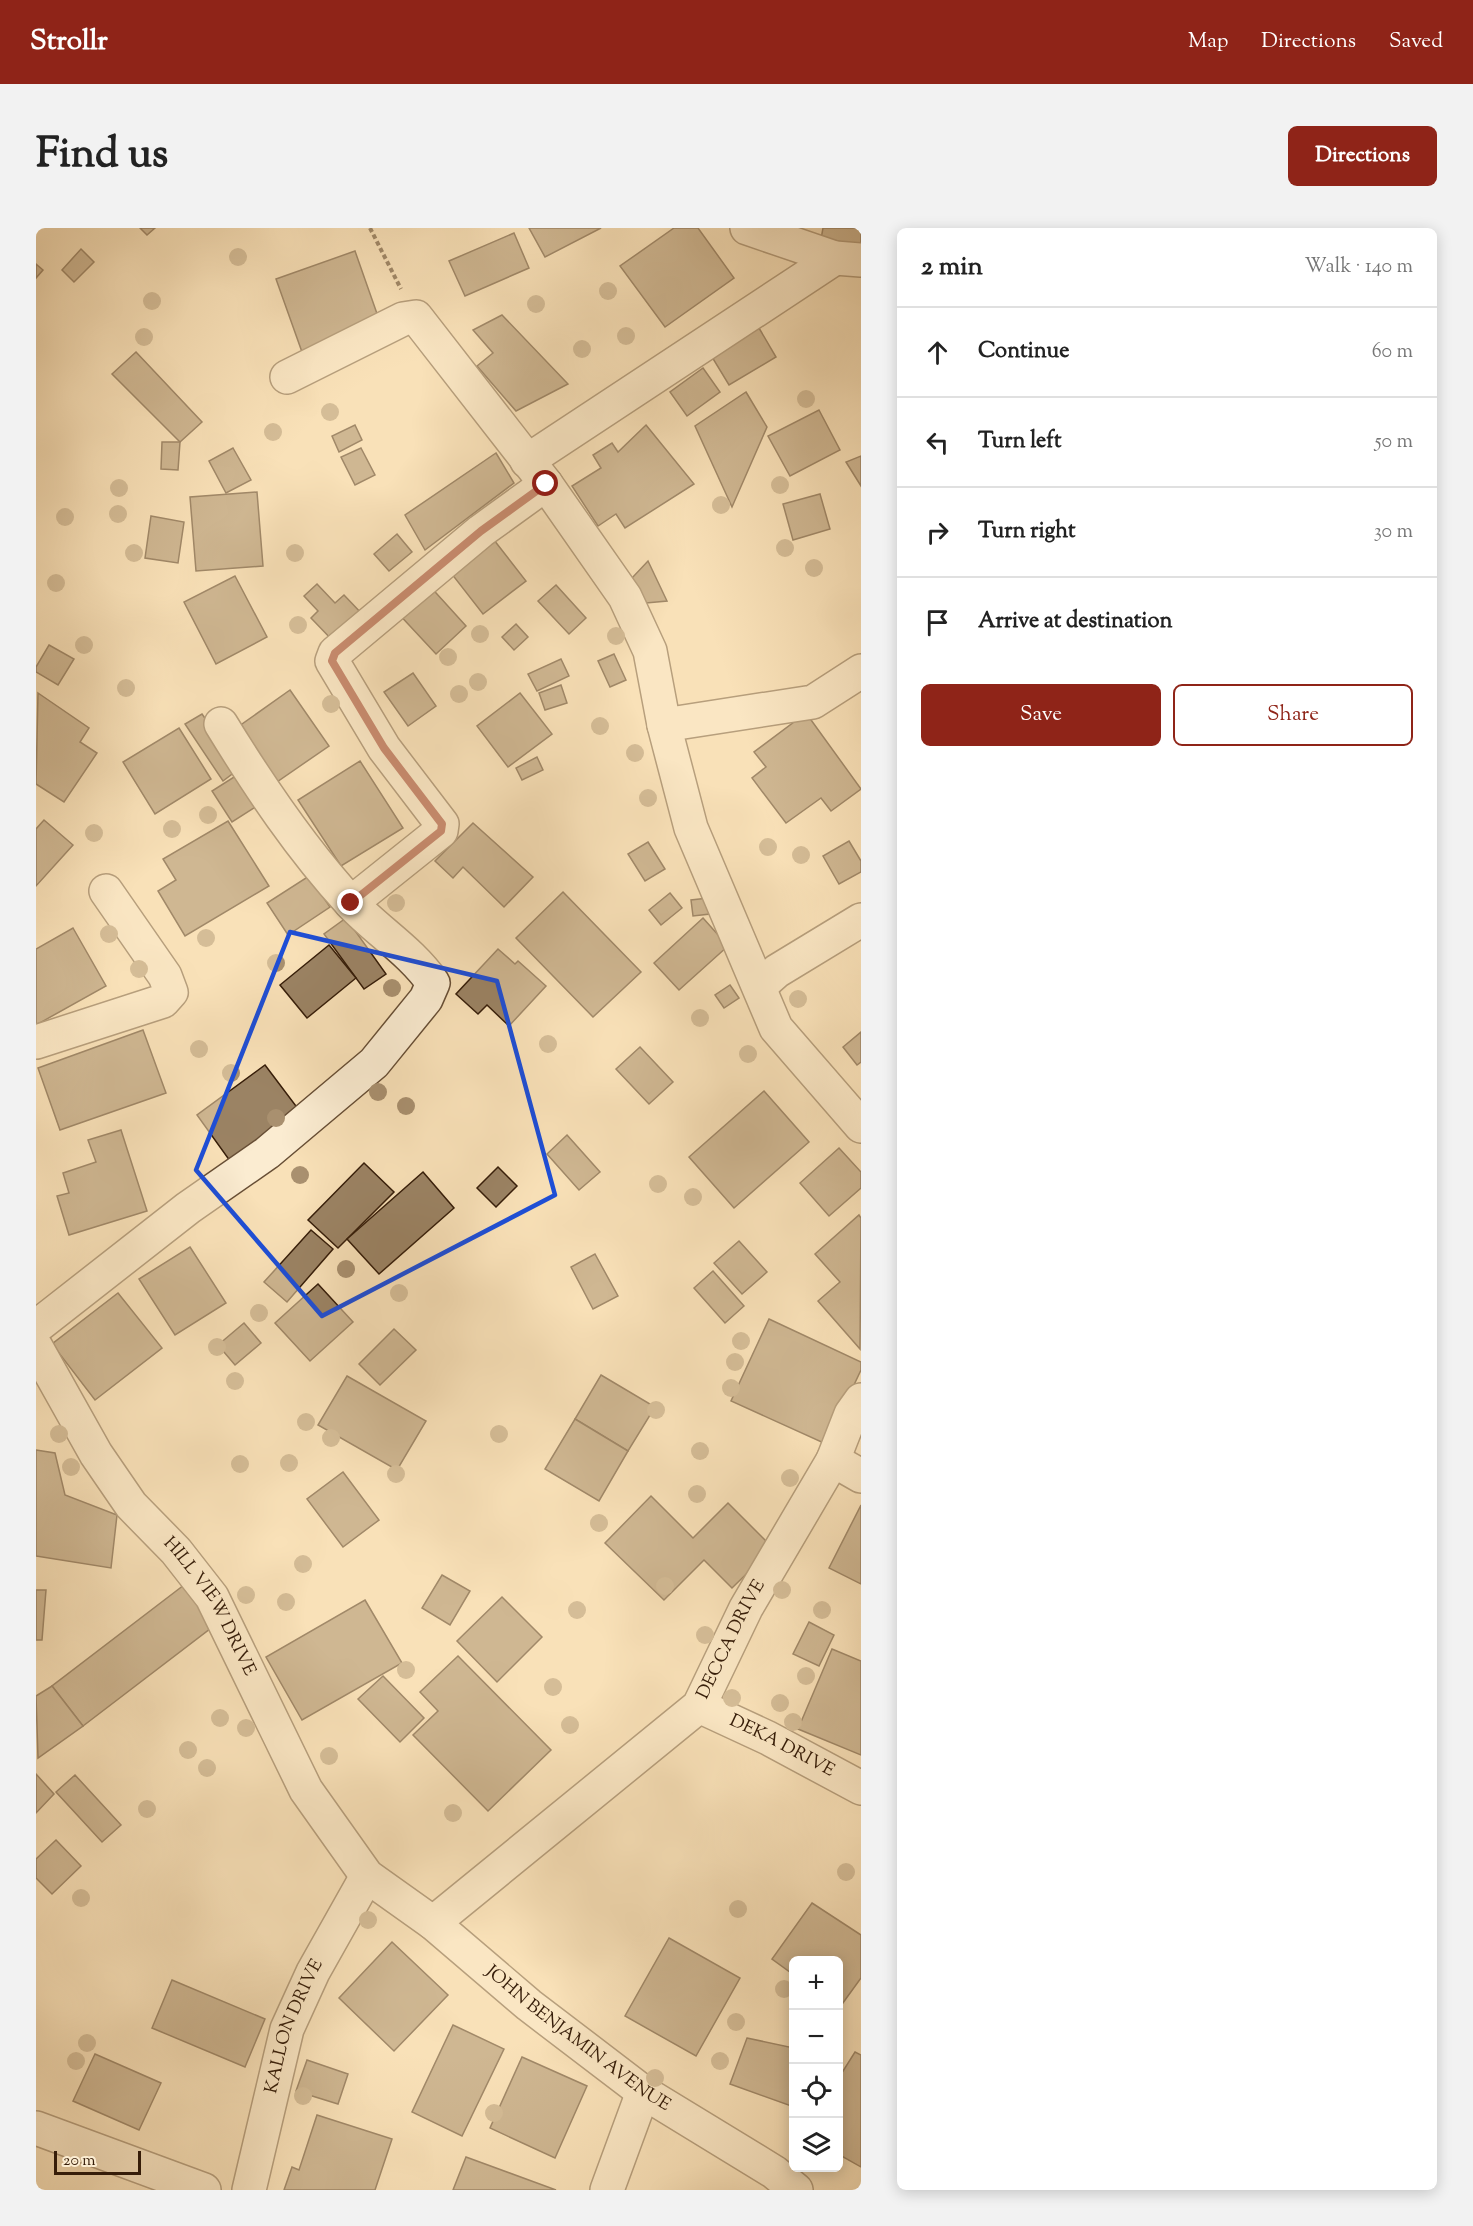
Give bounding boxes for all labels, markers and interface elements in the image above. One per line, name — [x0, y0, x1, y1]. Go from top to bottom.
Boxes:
text: Strollr — [30, 22, 108, 62]
text: Map — [1188, 27, 1228, 57]
text: Directions — [1261, 27, 1356, 57]
text: Saved — [1389, 27, 1443, 57]
text: Find us — [36, 126, 168, 186]
button: Directions — [1288, 126, 1437, 186]
text: 2 min — [921, 249, 983, 286]
text: Walk · 140 m — [1304, 253, 1413, 282]
icon: ahead — [921, 336, 954, 369]
text: Continue — [978, 336, 1069, 368]
text: 60 m — [1372, 338, 1413, 367]
icon: left — [921, 426, 954, 459]
text: Turn left — [978, 426, 1061, 458]
text: 50 m — [1375, 428, 1413, 457]
route start — [532, 470, 558, 496]
icon: right — [921, 516, 954, 549]
text: Turn right — [978, 516, 1075, 548]
text: 30 m — [1374, 518, 1413, 547]
icon: arrive — [921, 606, 954, 639]
text: Arrive at destination — [978, 606, 1173, 638]
button: Save — [921, 684, 1161, 746]
button: Share — [1173, 684, 1413, 746]
route end — [337, 889, 363, 915]
street label: HILL VIEW DRIVE — [157, 1531, 262, 1680]
street label: DECCA DRIVE — [691, 1575, 773, 1704]
street label: DEKA DRIVE — [725, 1709, 839, 1784]
street label: KALLON DRIVE — [259, 1955, 331, 2096]
map controls — [789, 1956, 843, 2172]
button: + — [789, 1956, 843, 2010]
street label: JOHN BENJAMIN AVENUE — [478, 1959, 675, 2119]
button: − — [789, 2010, 843, 2064]
button: locate — [789, 2064, 843, 2118]
button: layers — [789, 2118, 843, 2172]
scale bar — [54, 2148, 141, 2176]
text: 20 m — [63, 2150, 96, 2173]

